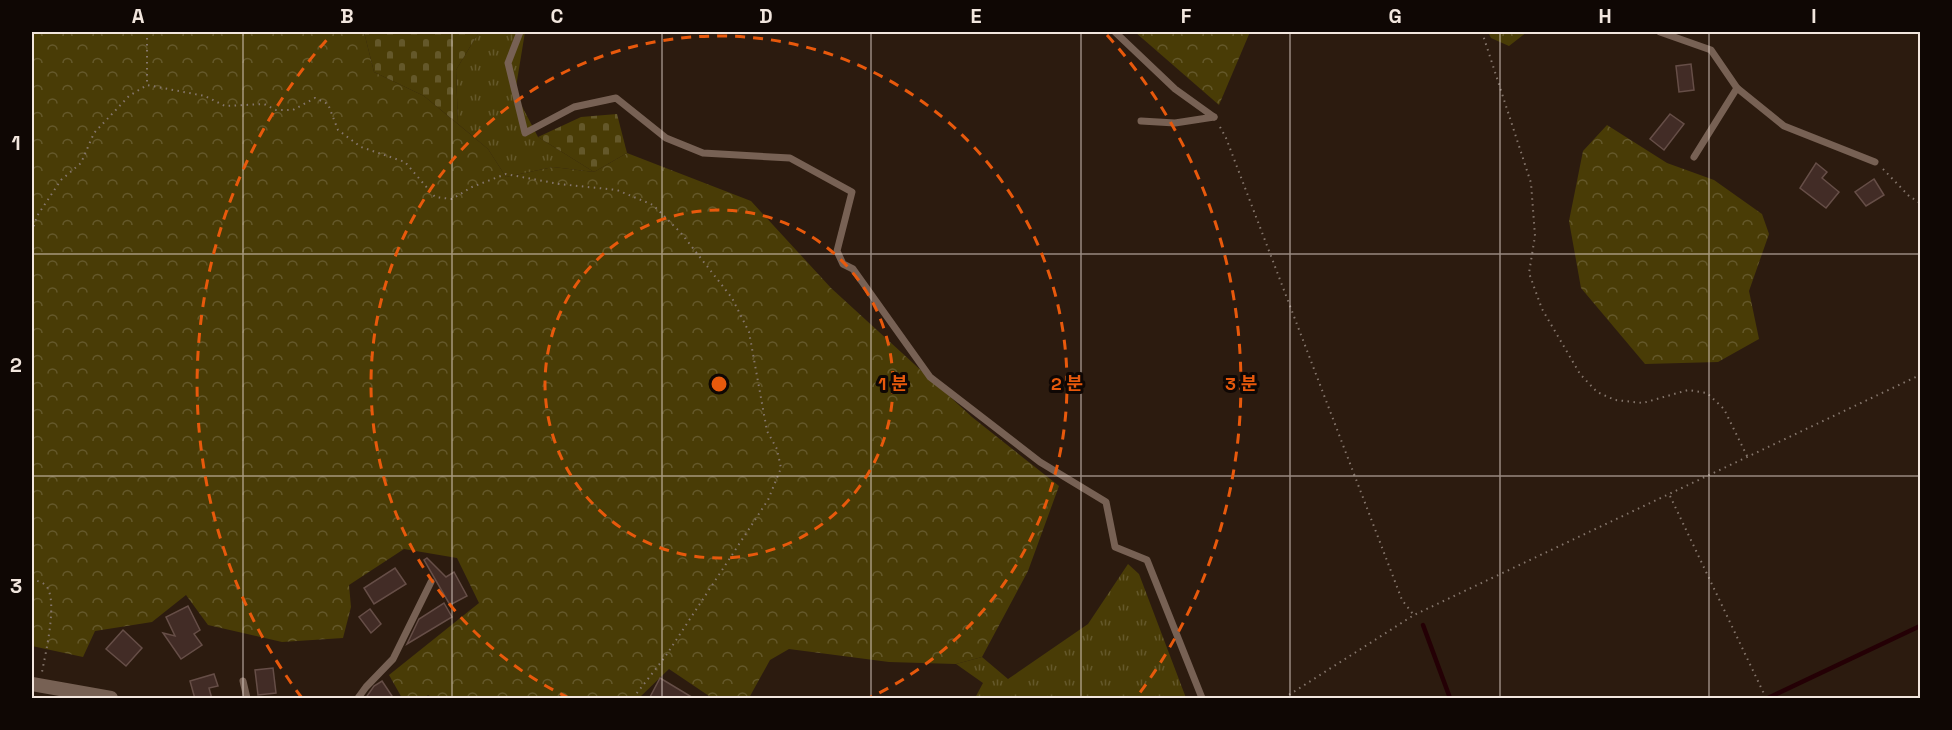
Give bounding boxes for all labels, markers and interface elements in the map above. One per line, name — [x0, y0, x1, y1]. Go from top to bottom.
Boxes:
text: A — [132, 3, 145, 29]
text: B — [340, 3, 354, 29]
text: C — [551, 3, 564, 29]
text: D — [759, 3, 773, 29]
text: E — [970, 3, 982, 29]
text: F — [1181, 3, 1192, 29]
text: G — [1388, 3, 1402, 29]
text: H — [1598, 3, 1612, 29]
text: I — [1811, 3, 1817, 29]
text: 1 — [11, 130, 21, 156]
text: 2 — [10, 352, 22, 378]
text: 1 분 — [878, 372, 908, 395]
text: 2 분 — [1051, 372, 1083, 395]
text: 3 분 — [1225, 372, 1257, 395]
centre of rings — [709, 374, 729, 394]
text: 3 — [10, 573, 22, 599]

